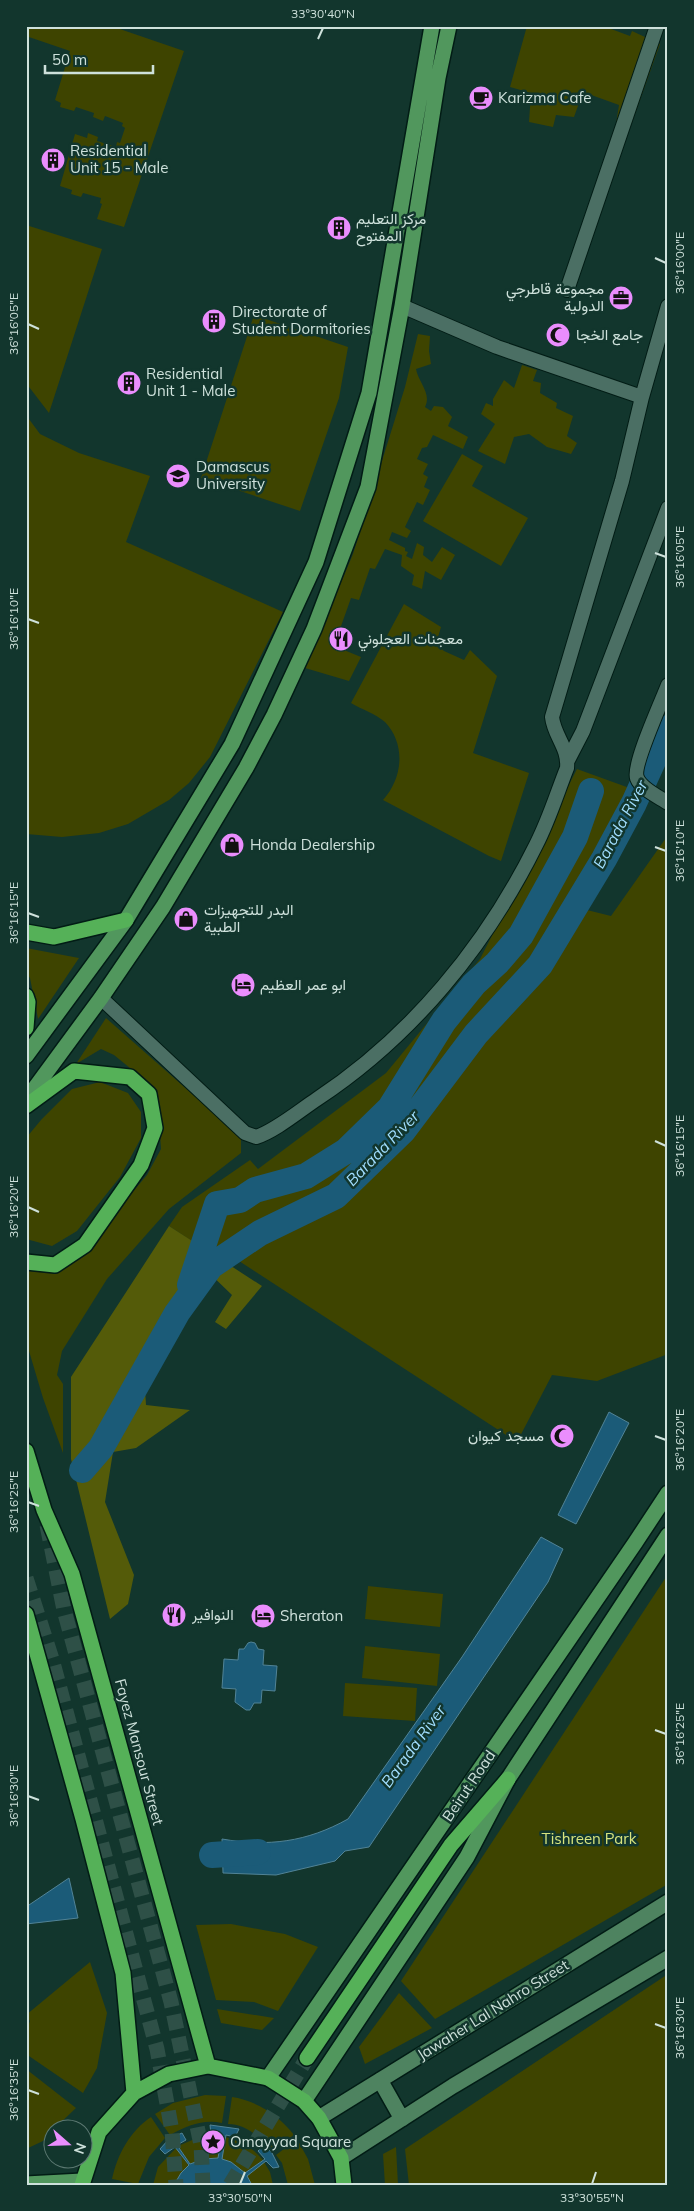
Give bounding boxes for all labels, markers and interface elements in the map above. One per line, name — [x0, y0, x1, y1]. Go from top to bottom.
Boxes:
text: 33°30'40"N — [291, 6, 355, 21]
scale bar — [45, 42, 152, 74]
text: 50 m — [52, 50, 87, 69]
cafe icon: Karizma Cafe — [468, 85, 494, 111]
place label: Karizma Cafe — [498, 88, 591, 107]
place label: Residential Unit 15 - Male — [70, 141, 168, 177]
building icon: Residential Unit 15 - Male — [40, 147, 66, 173]
place label: مركز التعليم المفتوح — [356, 209, 426, 247]
building icon: مركز التعليم المفتوح — [326, 215, 352, 241]
text: 36°16'00"E — [672, 232, 687, 294]
place label: مجموعة قاطرجي الدولية — [506, 279, 604, 315]
office icon: مجموعة قاطرجي الدولية — [608, 285, 634, 311]
text: 36°16'05"E — [6, 293, 21, 355]
place label: Directorate of Student Dormitories — [232, 302, 371, 338]
building icon: Directorate of Student Dormitories — [201, 308, 227, 334]
mosque icon: جامع الخجا — [545, 322, 571, 348]
place label: جامع الخجا — [576, 325, 643, 346]
place label: Residential Unit 1 - Male — [146, 364, 235, 400]
building icon: Residential Unit 1 - Male — [116, 370, 142, 396]
place label: Damascus University — [196, 457, 269, 493]
school or university icon: Damascus University — [165, 463, 191, 489]
text: 36°16'05"E — [672, 526, 687, 588]
text: 36°16'10"E — [6, 588, 21, 650]
restaurant icon: معجنات العجلوني — [328, 626, 354, 652]
place label: معجنات العجلوني — [358, 629, 463, 652]
water label: Barada River — [588, 775, 652, 872]
text: 36°16'10"E — [672, 820, 687, 882]
shop icon: Honda Dealership — [219, 832, 245, 858]
place label: Honda Dealership — [250, 835, 375, 854]
text: 36°16'15"E — [6, 882, 21, 944]
place label: البدر للتجهيزات الطبية — [204, 900, 294, 936]
shop icon: البدر للتجهيزات الطبية — [173, 906, 199, 932]
hotel icon: ابو عمر العظيم — [230, 972, 256, 998]
place label: ابو عمر العظيم — [260, 975, 346, 995]
water label: Barada River — [341, 1105, 424, 1190]
text: 36°16'15"E — [672, 1115, 687, 1177]
text: 36°16'20"E — [6, 1176, 21, 1238]
text: 36°16'20"E — [672, 1409, 687, 1471]
mosque icon: مسجد كيوان — [549, 1423, 575, 1449]
place label: مسجد كيوان — [468, 1426, 544, 1445]
text: 36°16'25"E — [6, 1471, 21, 1533]
restaurant icon: النوافير — [161, 1602, 187, 1628]
hotel icon: Sheraton — [250, 1603, 276, 1629]
place label: النوافير — [191, 1605, 234, 1624]
place label: Sheraton — [280, 1606, 343, 1625]
street label: Fayez Mansour Street — [111, 1677, 168, 1827]
water label: Barada River — [376, 1700, 450, 1791]
text: 36°16'25"E — [672, 1703, 687, 1765]
street label: Beirut Road — [438, 1746, 499, 1825]
text: 36°16'30"E — [6, 1765, 21, 1827]
park label: Tishreen Park — [542, 1829, 637, 1848]
street label: Jawaher Lal Nahro Street — [413, 1955, 572, 2064]
text: 36°16'30"E — [672, 1997, 687, 2059]
text: 36°16'35"E — [6, 2059, 21, 2121]
north arrow — [42, 2118, 92, 2168]
place icon: Omayyad Square — [200, 2129, 226, 2155]
place label: Omayyad Square — [230, 2132, 351, 2151]
text: N — [70, 2140, 90, 2156]
text: 33°30'50"N — [208, 2190, 272, 2205]
text: 33°30'55"N — [560, 2190, 624, 2205]

